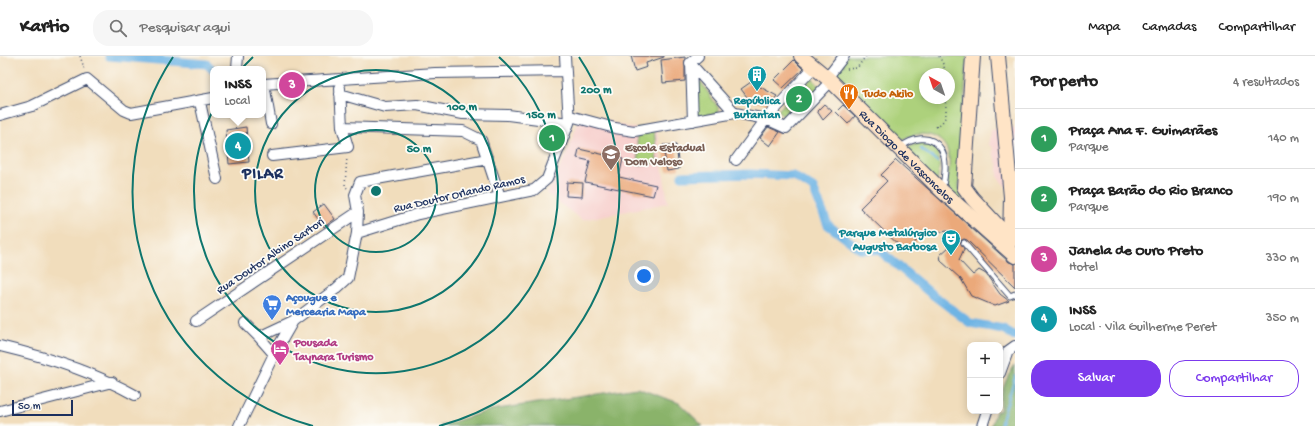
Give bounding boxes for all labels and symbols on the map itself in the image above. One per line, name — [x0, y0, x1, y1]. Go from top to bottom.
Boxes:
building icon: República Butantan — [746, 64, 768, 92]
north arrow — [919, 68, 955, 104]
pin: 3 — [279, 70, 305, 100]
restaurant icon: Tudo Akilo — [838, 82, 860, 110]
text: 200 m — [581, 84, 612, 98]
pin: 2 — [786, 84, 812, 114]
place label: Tudo Akilo — [862, 88, 914, 102]
place label: República Butantan — [733, 95, 782, 123]
text: 100 m — [446, 101, 477, 115]
street label: Rua Diogo de Vasconcelos — [855, 108, 957, 208]
text: 150 m — [525, 109, 556, 123]
pin: 1 — [539, 123, 565, 153]
pin: 4 — [225, 131, 251, 161]
place label: Escola Estadual Dom Veloso — [624, 142, 705, 170]
text: 50 m — [407, 143, 432, 157]
school or university icon: Escola Estadual Dom Veloso — [600, 143, 622, 171]
district label: PILAR — [241, 166, 284, 185]
street label: Rua Doutor Orlando Ramos — [393, 173, 527, 217]
centre of rings — [369, 184, 383, 198]
street label: Rua Doutor Albino Sartori — [214, 215, 328, 298]
place label: Parque Metalúrgico Augusto Barbosa — [838, 227, 938, 255]
theatre icon: Parque Metalúrgico Augusto Barbosa — [940, 228, 962, 256]
your location — [634, 266, 654, 286]
place label: Açougue e Mercearia Mapa — [285, 292, 367, 320]
supermarket icon: Açougue e Mercearia Mapa — [261, 293, 283, 321]
place label: Pousada Taynara Turismo — [293, 337, 374, 365]
hotel icon: Pousada Taynara Turismo — [269, 338, 291, 366]
scale bar — [12, 398, 73, 417]

